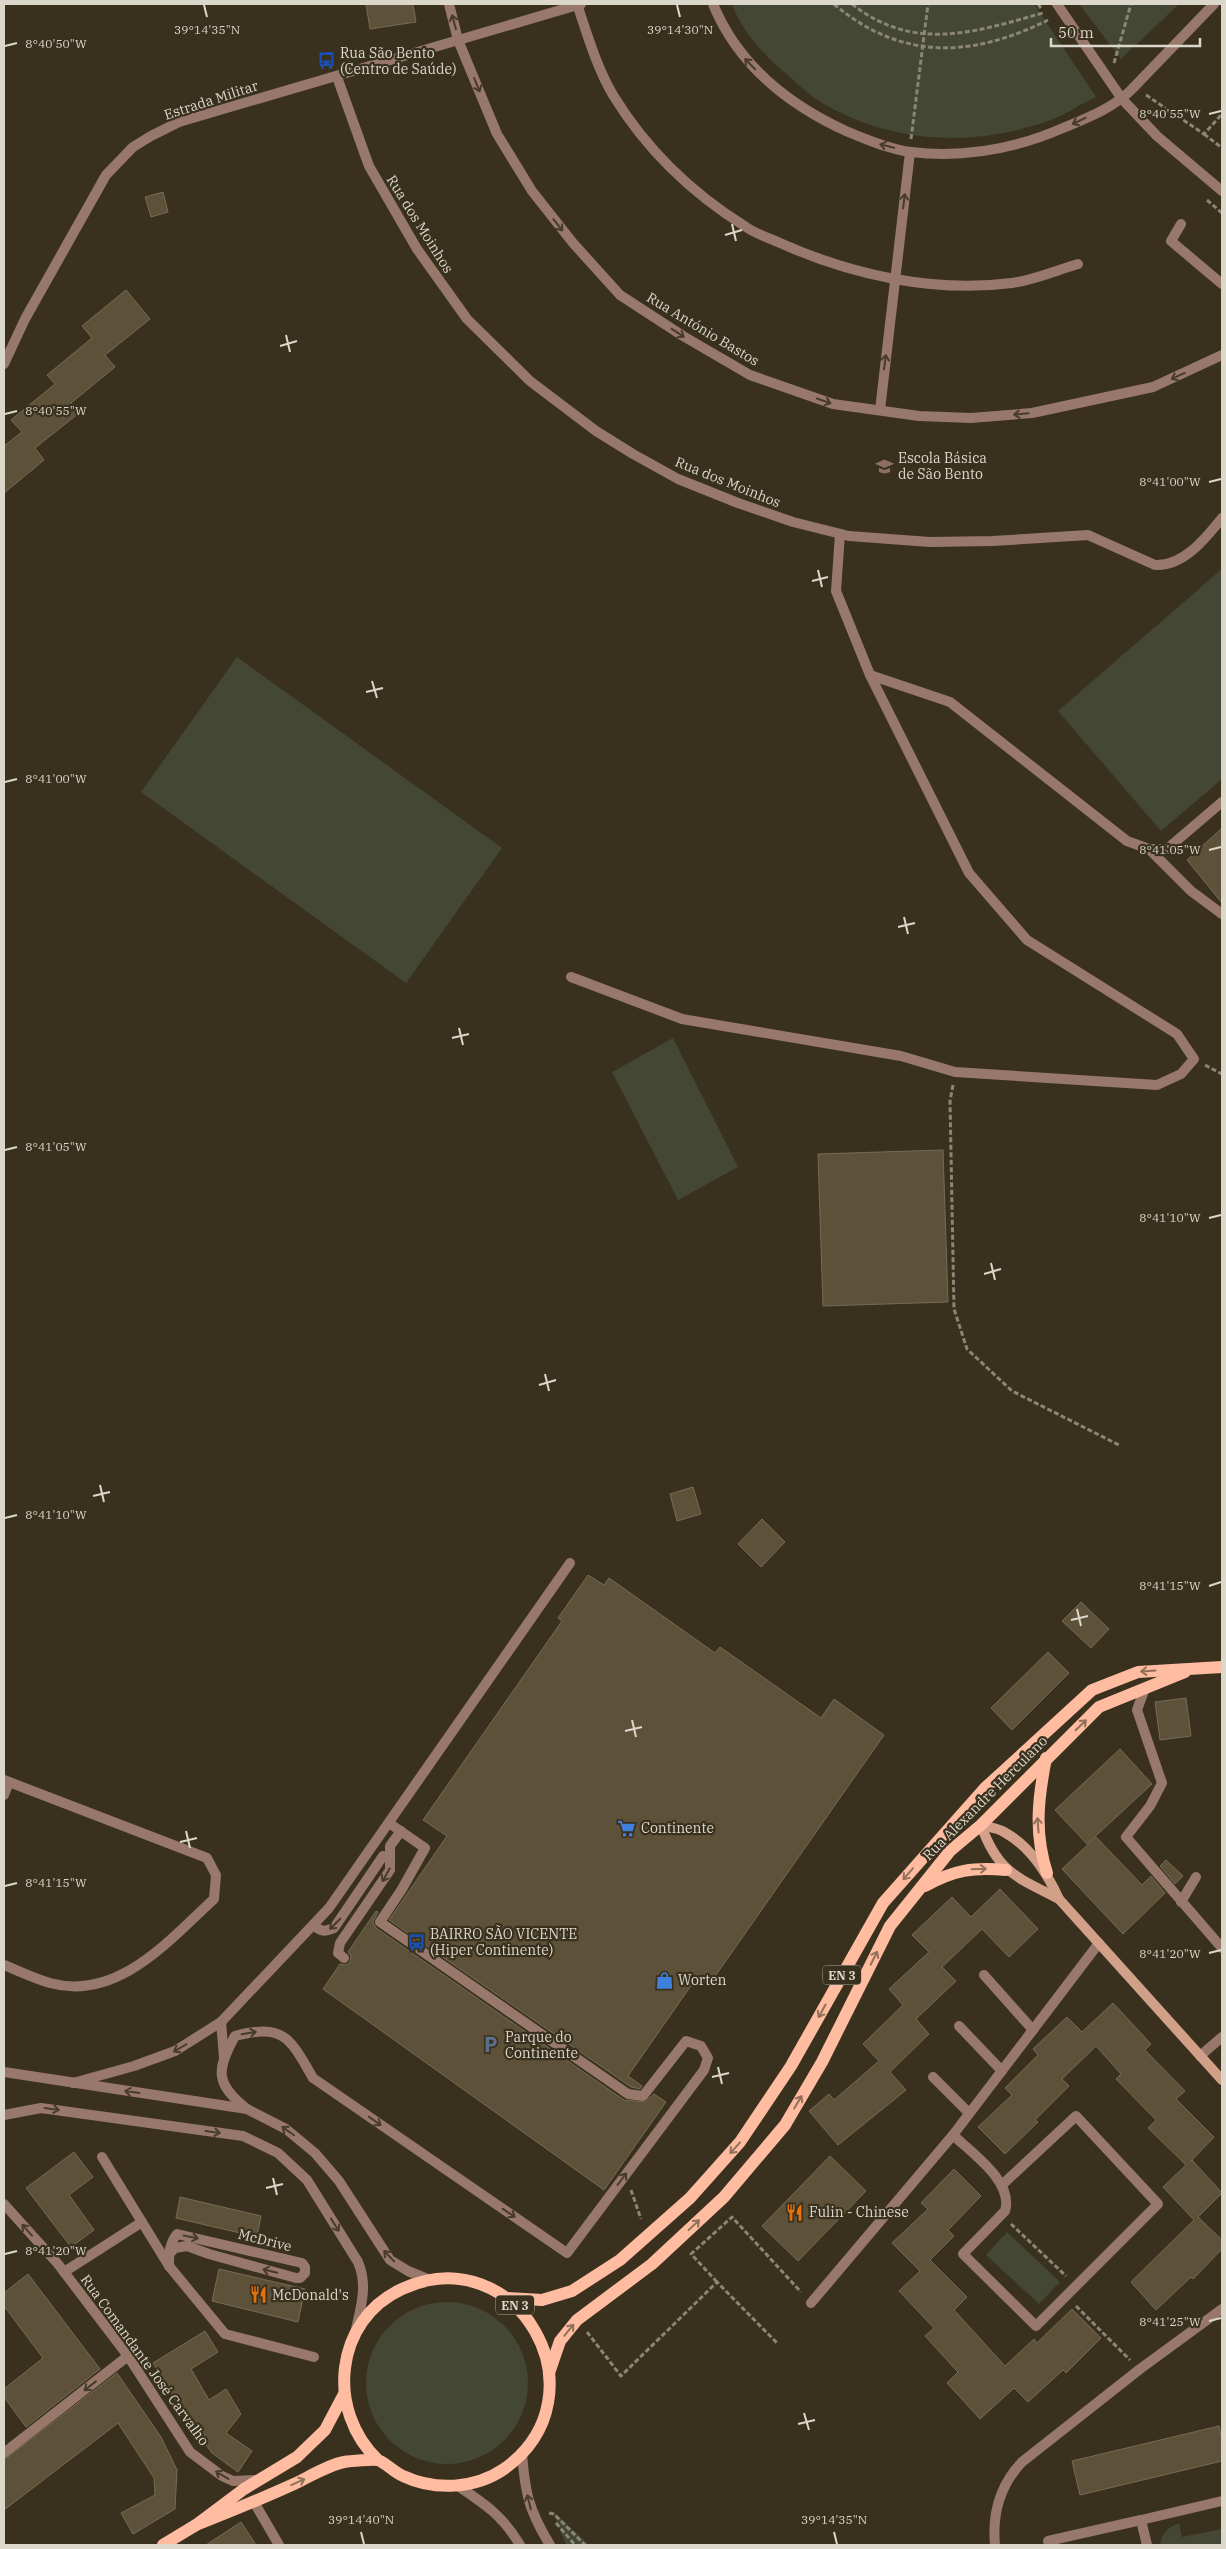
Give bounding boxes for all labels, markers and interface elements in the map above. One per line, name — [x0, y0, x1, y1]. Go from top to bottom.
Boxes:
one-way arrow — [448, 14, 458, 30]
scale bar — [1051, 15, 1200, 47]
text: 39°14'35"N — [174, 22, 240, 37]
text: 39°14'30"N — [647, 22, 713, 37]
text: 50 m — [1058, 23, 1094, 42]
text: 8°40'50"W — [25, 36, 87, 51]
place label: Rua São Bento (Centro de Saúde) — [340, 44, 457, 78]
bus stop icon: Rua São Bento (Centro de Saúde) — [316, 51, 336, 71]
one-way arrow — [744, 58, 756, 70]
street label: Estrada Militar — [162, 76, 261, 124]
one-way arrow — [472, 77, 482, 92]
text: 8°40'55"W — [1139, 106, 1201, 121]
one-way arrow — [1072, 117, 1087, 126]
one-way arrow — [880, 141, 896, 150]
street label: Rua dos Moinhos — [383, 172, 457, 277]
one-way arrow — [899, 193, 909, 209]
one-way arrow — [553, 218, 564, 231]
street label: Rua António Bastos — [643, 288, 763, 370]
one-way arrow — [670, 328, 684, 338]
one-way arrow — [880, 354, 890, 370]
one-way arrow — [1171, 371, 1186, 381]
one-way arrow — [816, 397, 831, 406]
text: 8°40'55"W — [25, 403, 87, 418]
one-way arrow — [1013, 409, 1029, 419]
place label: Escola Básica de São Bento — [898, 449, 987, 483]
street label: Rua dos Moinhos — [673, 453, 784, 511]
school or university icon: Escola Básica de São Bento — [874, 456, 894, 476]
text: 8°41'00"W — [1139, 474, 1201, 489]
text: 8°41'00"W — [25, 771, 87, 786]
text: 8°41'05"W — [1139, 842, 1201, 857]
text: 8°41'05"W — [25, 1139, 87, 1154]
text: 8°41'10"W — [1139, 1210, 1201, 1225]
text: 8°41'10"W — [25, 1507, 87, 1522]
text: 8°41'15"W — [1139, 1578, 1201, 1593]
one-way arrow — [1140, 1667, 1156, 1676]
one-way arrow — [1074, 1719, 1086, 1731]
street label: Rua Alexandre Herculano — [919, 1732, 1051, 1864]
one-way arrow — [1033, 1817, 1042, 1833]
supermarket icon: Continente — [617, 1818, 637, 1838]
place label: Continente — [641, 1819, 714, 1837]
one-way arrow — [971, 1864, 987, 1873]
one-way arrow — [381, 1867, 391, 1882]
one-way arrow — [903, 1868, 914, 1881]
text: 8°41'15"W — [25, 1875, 87, 1890]
one-way arrow — [329, 1918, 341, 1930]
place label: BAIRRO SÃO VICENTE (Hiper Continente) — [430, 1925, 577, 1959]
bus stop icon: BAIRRO SÃO VICENTE (Hiper Continente) — [406, 1932, 426, 1952]
text: 8°41'20"W — [1139, 1946, 1201, 1961]
one-way arrow — [870, 1951, 879, 1966]
road number: EN 3 — [823, 1966, 861, 1984]
shop icon: Worten — [654, 1970, 674, 1990]
place label: Worten — [678, 1971, 727, 1989]
one-way arrow — [817, 2004, 827, 2019]
one-way arrow — [241, 2027, 257, 2037]
place label: Parque do Continente — [505, 2028, 578, 2062]
parking icon: Parque do Continente — [481, 2035, 501, 2055]
one-way arrow — [173, 2043, 187, 2053]
one-way arrow — [124, 2087, 140, 2097]
one-way arrow — [794, 2095, 804, 2109]
one-way arrow — [43, 2104, 59, 2114]
one-way arrow — [368, 2116, 382, 2126]
one-way arrow — [281, 2126, 295, 2136]
one-way arrow — [204, 2127, 220, 2137]
one-way arrow — [729, 2142, 741, 2155]
one-way arrow — [617, 2173, 628, 2186]
restaurant icon: Fulin - Chinese — [785, 2202, 805, 2222]
place label: Fulin - Chinese — [809, 2203, 909, 2221]
one-way arrow — [502, 2208, 516, 2218]
one-way arrow — [330, 2218, 341, 2232]
one-way arrow — [687, 2220, 700, 2231]
one-way arrow — [21, 2223, 33, 2236]
street label: McDrive — [236, 2225, 294, 2255]
one-way arrow — [183, 2233, 199, 2242]
text: 8°41'20"W — [25, 2243, 87, 2258]
one-way arrow — [382, 2250, 395, 2262]
one-way arrow — [263, 2266, 279, 2276]
street label: Rua Comandante José Carvalho — [77, 2271, 213, 2449]
restaurant icon: McDonald's — [248, 2285, 268, 2305]
place label: McDonald's — [272, 2286, 349, 2304]
road number: EN 3 — [496, 2296, 534, 2314]
text: 8°41'25"W — [1139, 2314, 1201, 2329]
one-way arrow — [564, 2323, 575, 2336]
one-way arrow — [84, 2380, 97, 2391]
one-way arrow — [215, 2469, 229, 2480]
one-way arrow — [290, 2477, 305, 2486]
one-way arrow — [523, 2494, 533, 2510]
text: 39°14'40"N — [328, 2512, 394, 2527]
text: 39°14'35"N — [801, 2512, 867, 2527]

